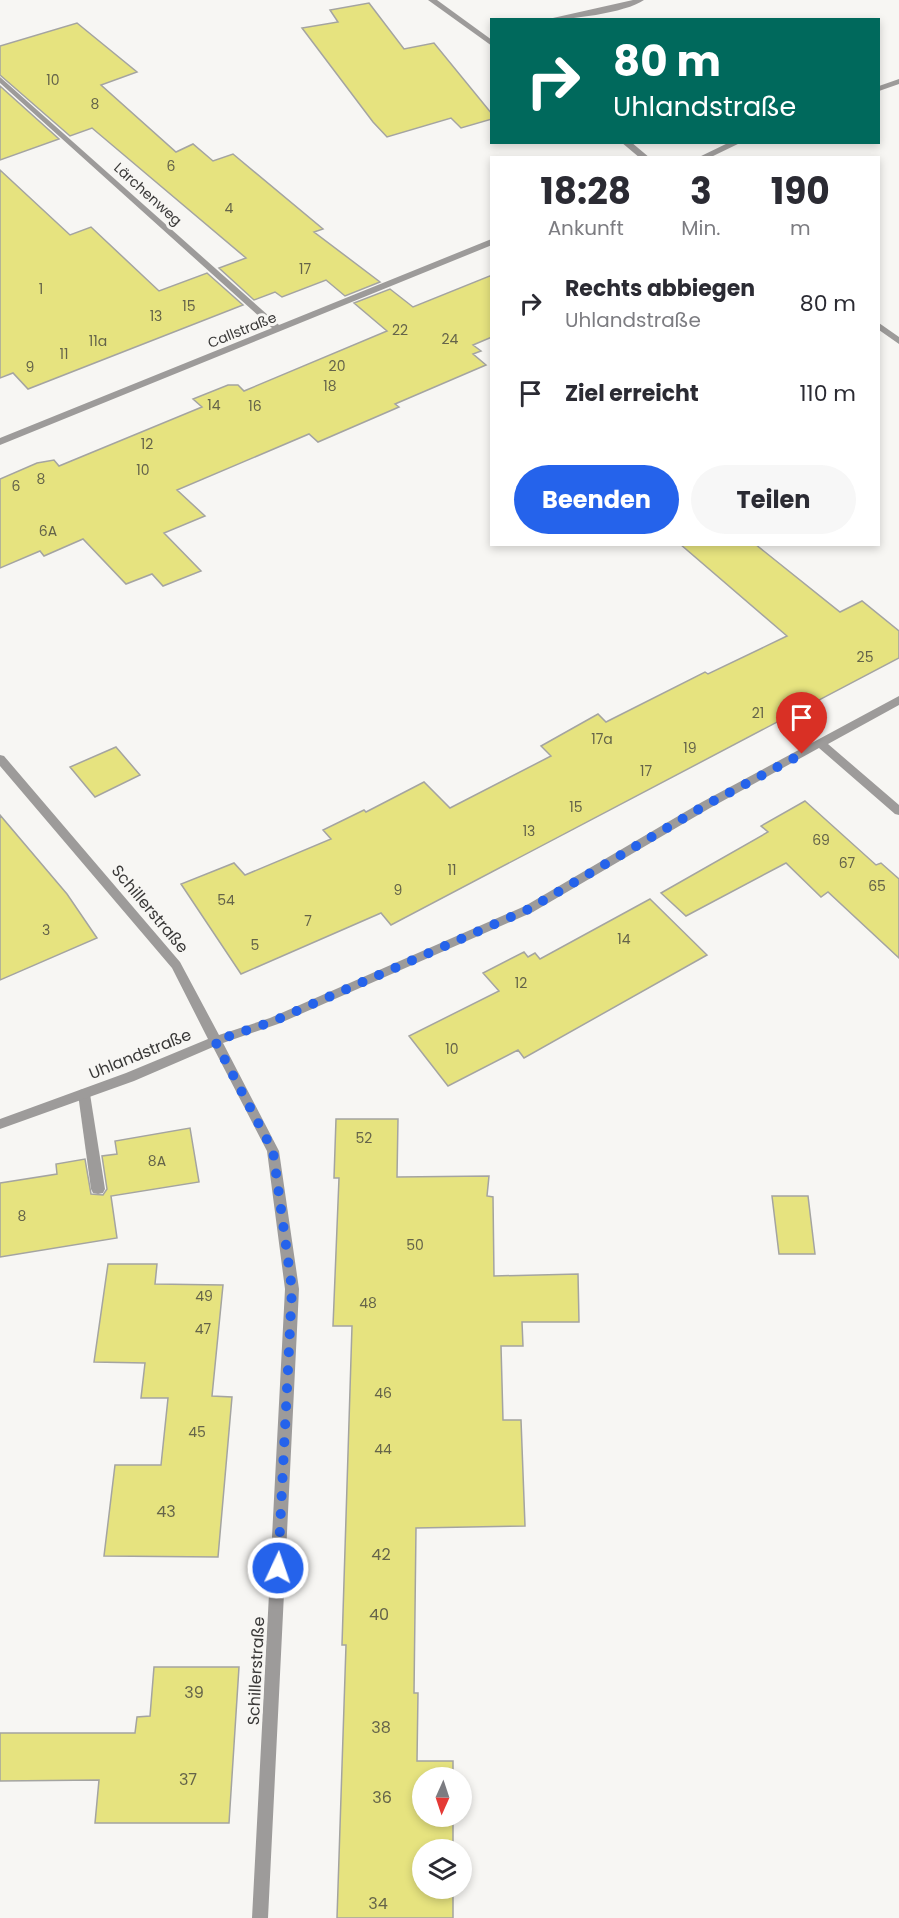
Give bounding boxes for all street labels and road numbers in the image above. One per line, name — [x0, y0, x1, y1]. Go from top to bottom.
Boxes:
street label: Lärchenweg — [110, 158, 186, 230]
street label: Callstraße — [205, 307, 280, 353]
street label: Schillerstraße — [106, 860, 194, 958]
street label: Uhlandstraße — [85, 1023, 195, 1085]
street label: Schillerstraße — [242, 1616, 270, 1726]

